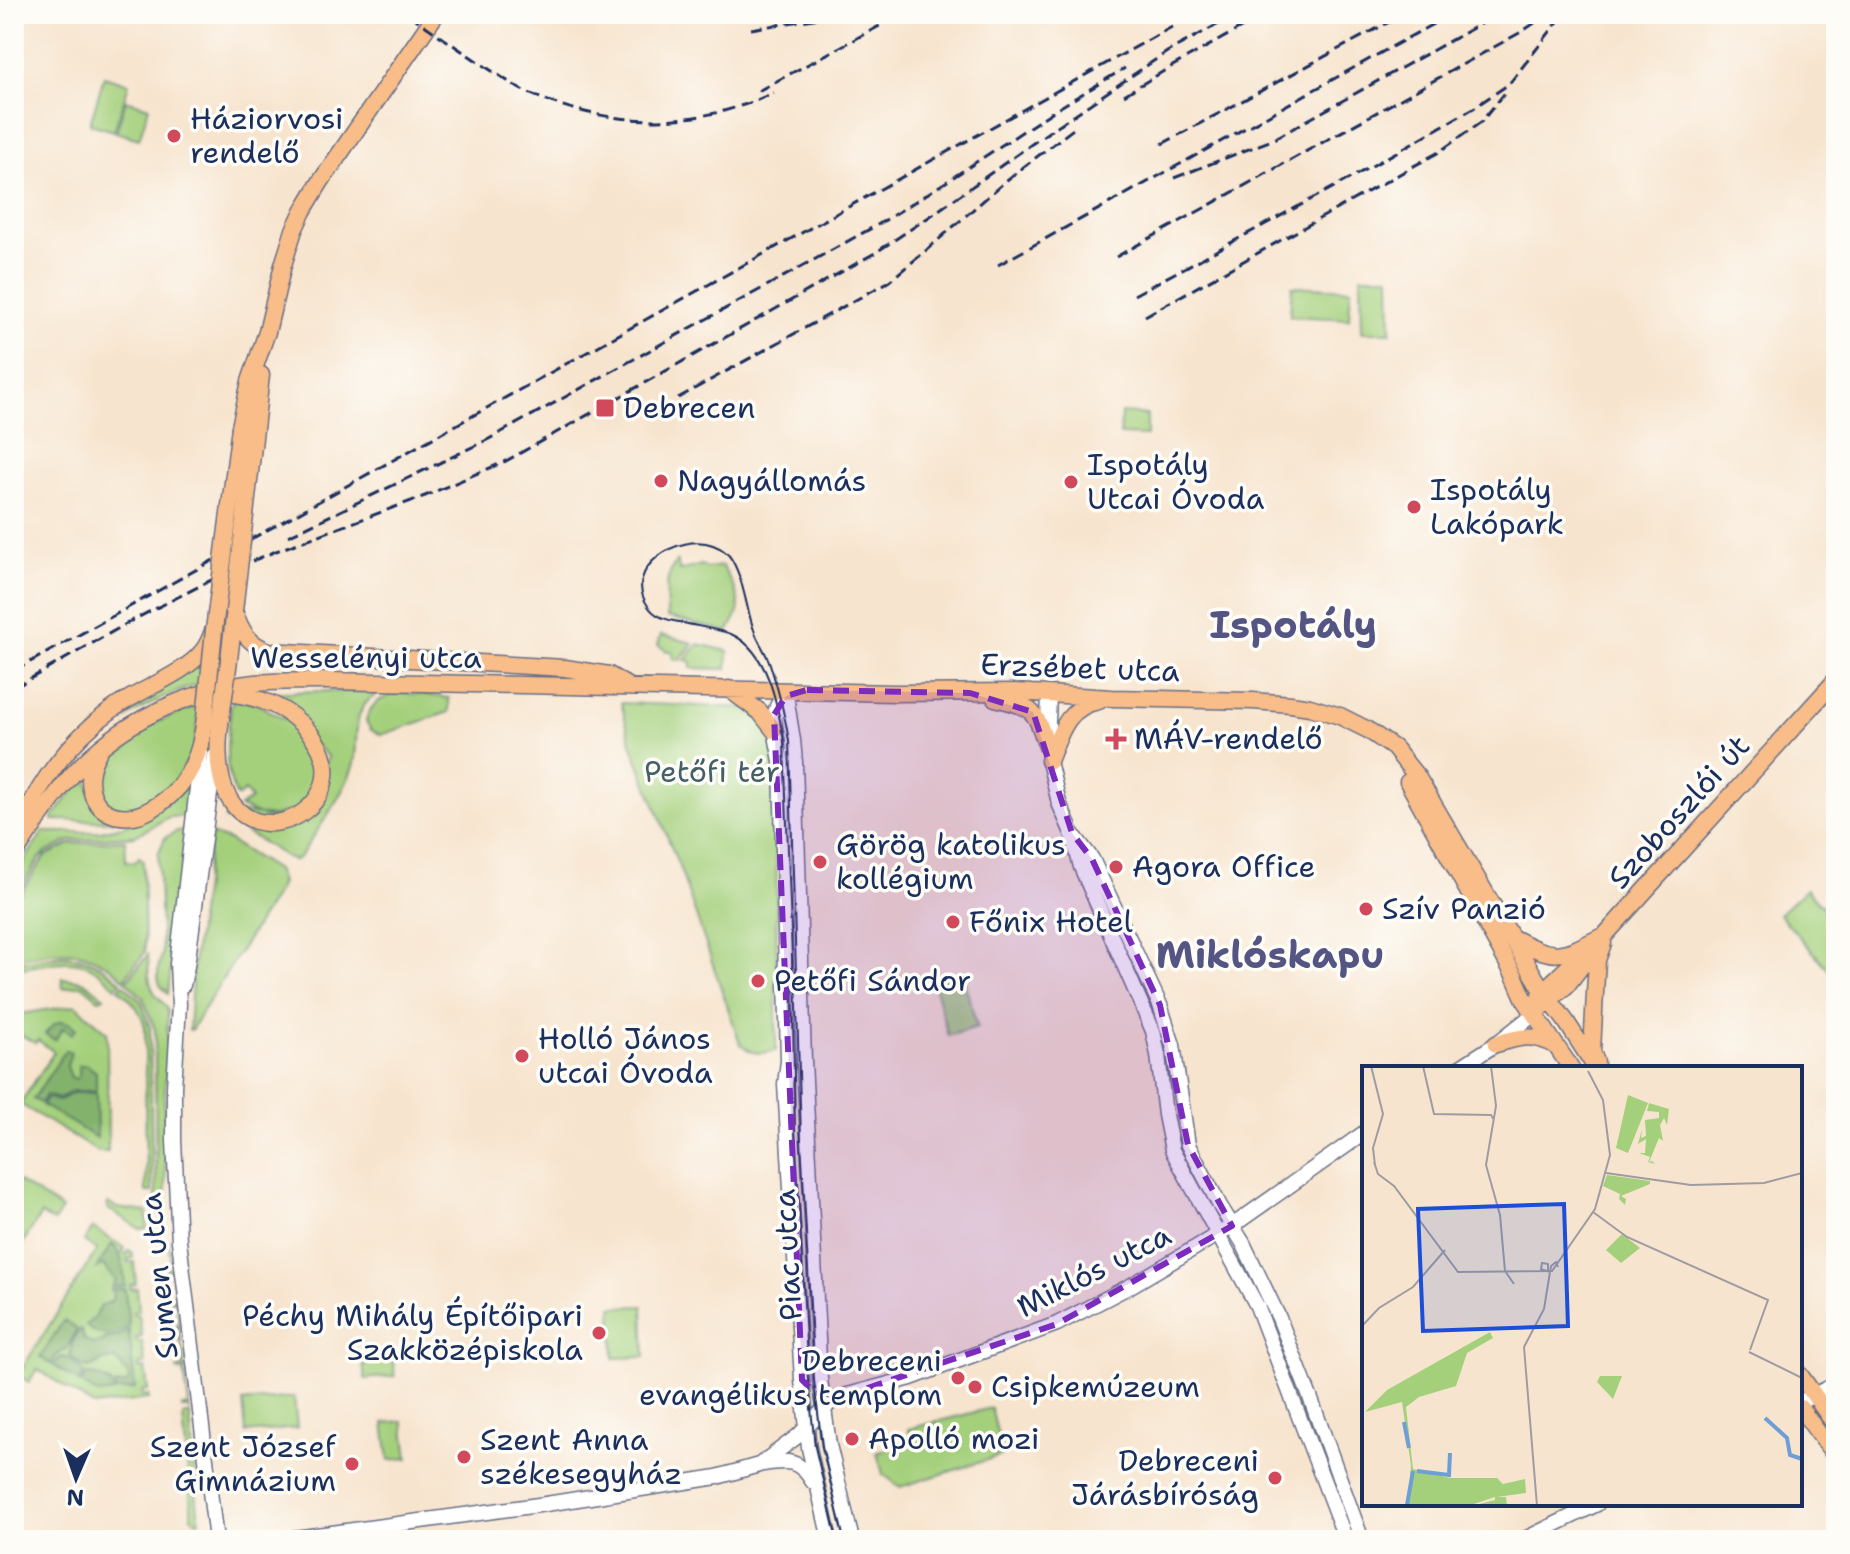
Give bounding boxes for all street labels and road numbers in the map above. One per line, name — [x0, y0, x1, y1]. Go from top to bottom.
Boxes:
street label: Wesselényi utca — [250, 637, 482, 678]
street label: Erzsébet utca — [980, 644, 1181, 691]
street label: Szoboszlói út — [1599, 726, 1759, 897]
street label: Piac utca — [764, 1188, 811, 1322]
street label: Sumen utca — [129, 1191, 188, 1361]
street label: Miklós utca — [1010, 1214, 1178, 1327]

